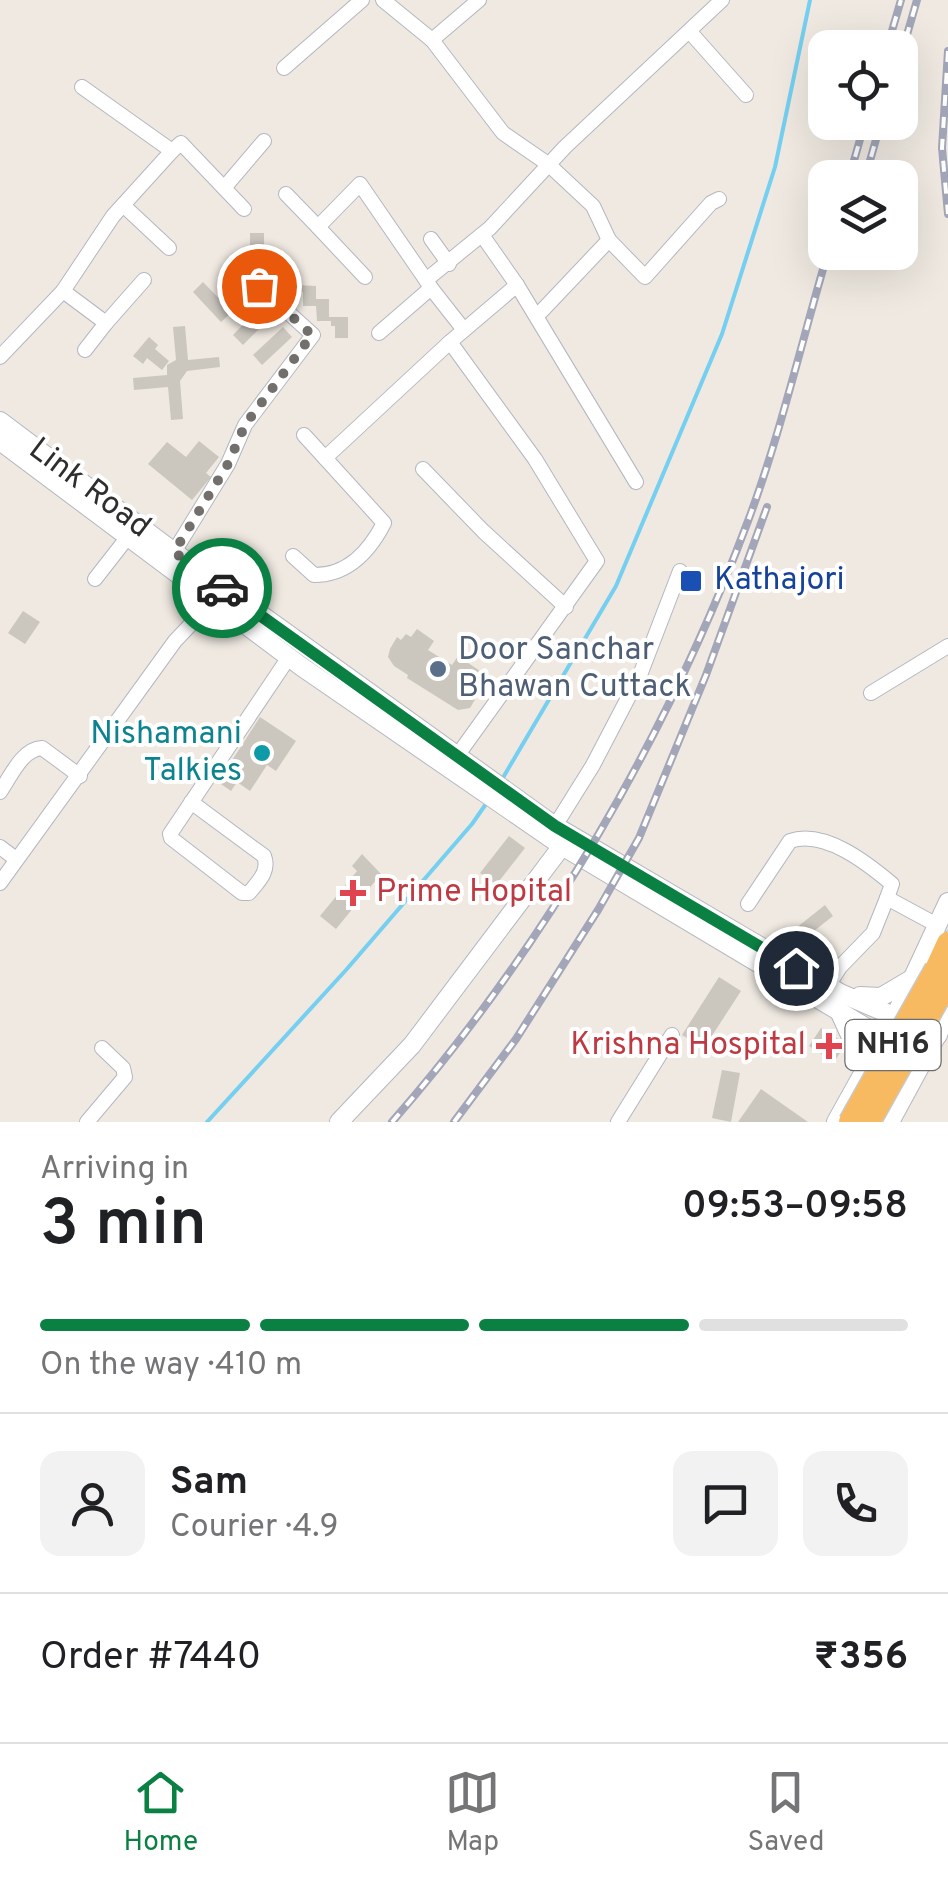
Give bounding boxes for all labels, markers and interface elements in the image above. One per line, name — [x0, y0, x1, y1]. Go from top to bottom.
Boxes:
map controls — [808, 30, 918, 270]
button: locate — [808, 30, 918, 140]
button: layers — [808, 160, 918, 270]
pin — [217, 244, 302, 329]
icon: bag — [232, 259, 287, 314]
street label: Link Road — [20, 430, 158, 548]
courier — [172, 538, 272, 638]
icon: car — [195, 561, 250, 616]
place label: Kathajori — [714, 561, 845, 601]
marker: Kathajori — [678, 568, 704, 594]
place label: Door Sanchar Bhawan Cuttack — [458, 631, 691, 708]
marker: Door Sanchar Bhawan Cuttack — [427, 658, 449, 680]
place label: Nishamani Talkies — [90, 715, 242, 792]
marker: Nishamani Talkies — [251, 742, 273, 764]
place label: Prime Hopital — [376, 873, 572, 913]
marker: Prime Hopital — [340, 880, 366, 906]
pin — [754, 926, 839, 1011]
icon: home — [769, 941, 824, 996]
road number: NH16 — [846, 1020, 940, 1070]
place label: Krishna Hospital — [570, 1026, 806, 1066]
marker: Krishna Hospital — [816, 1033, 842, 1059]
text: Arriving in — [40, 1150, 189, 1190]
text: 09:53–09:58 — [682, 1183, 908, 1232]
text: 3 min — [40, 1186, 207, 1268]
text: On the way · 410 m — [40, 1346, 302, 1386]
button: person — [40, 1451, 145, 1556]
button: chat — [673, 1451, 778, 1556]
button: phone — [803, 1451, 908, 1556]
text: Sam — [170, 1459, 248, 1508]
text: Courier · 4.9 — [170, 1508, 339, 1548]
text: Order #7440 — [40, 1634, 261, 1683]
text: ₹356 — [814, 1634, 908, 1683]
tab: Home — [124, 1765, 198, 1861]
tab: Map — [445, 1765, 500, 1861]
tab: Saved — [747, 1765, 824, 1861]

